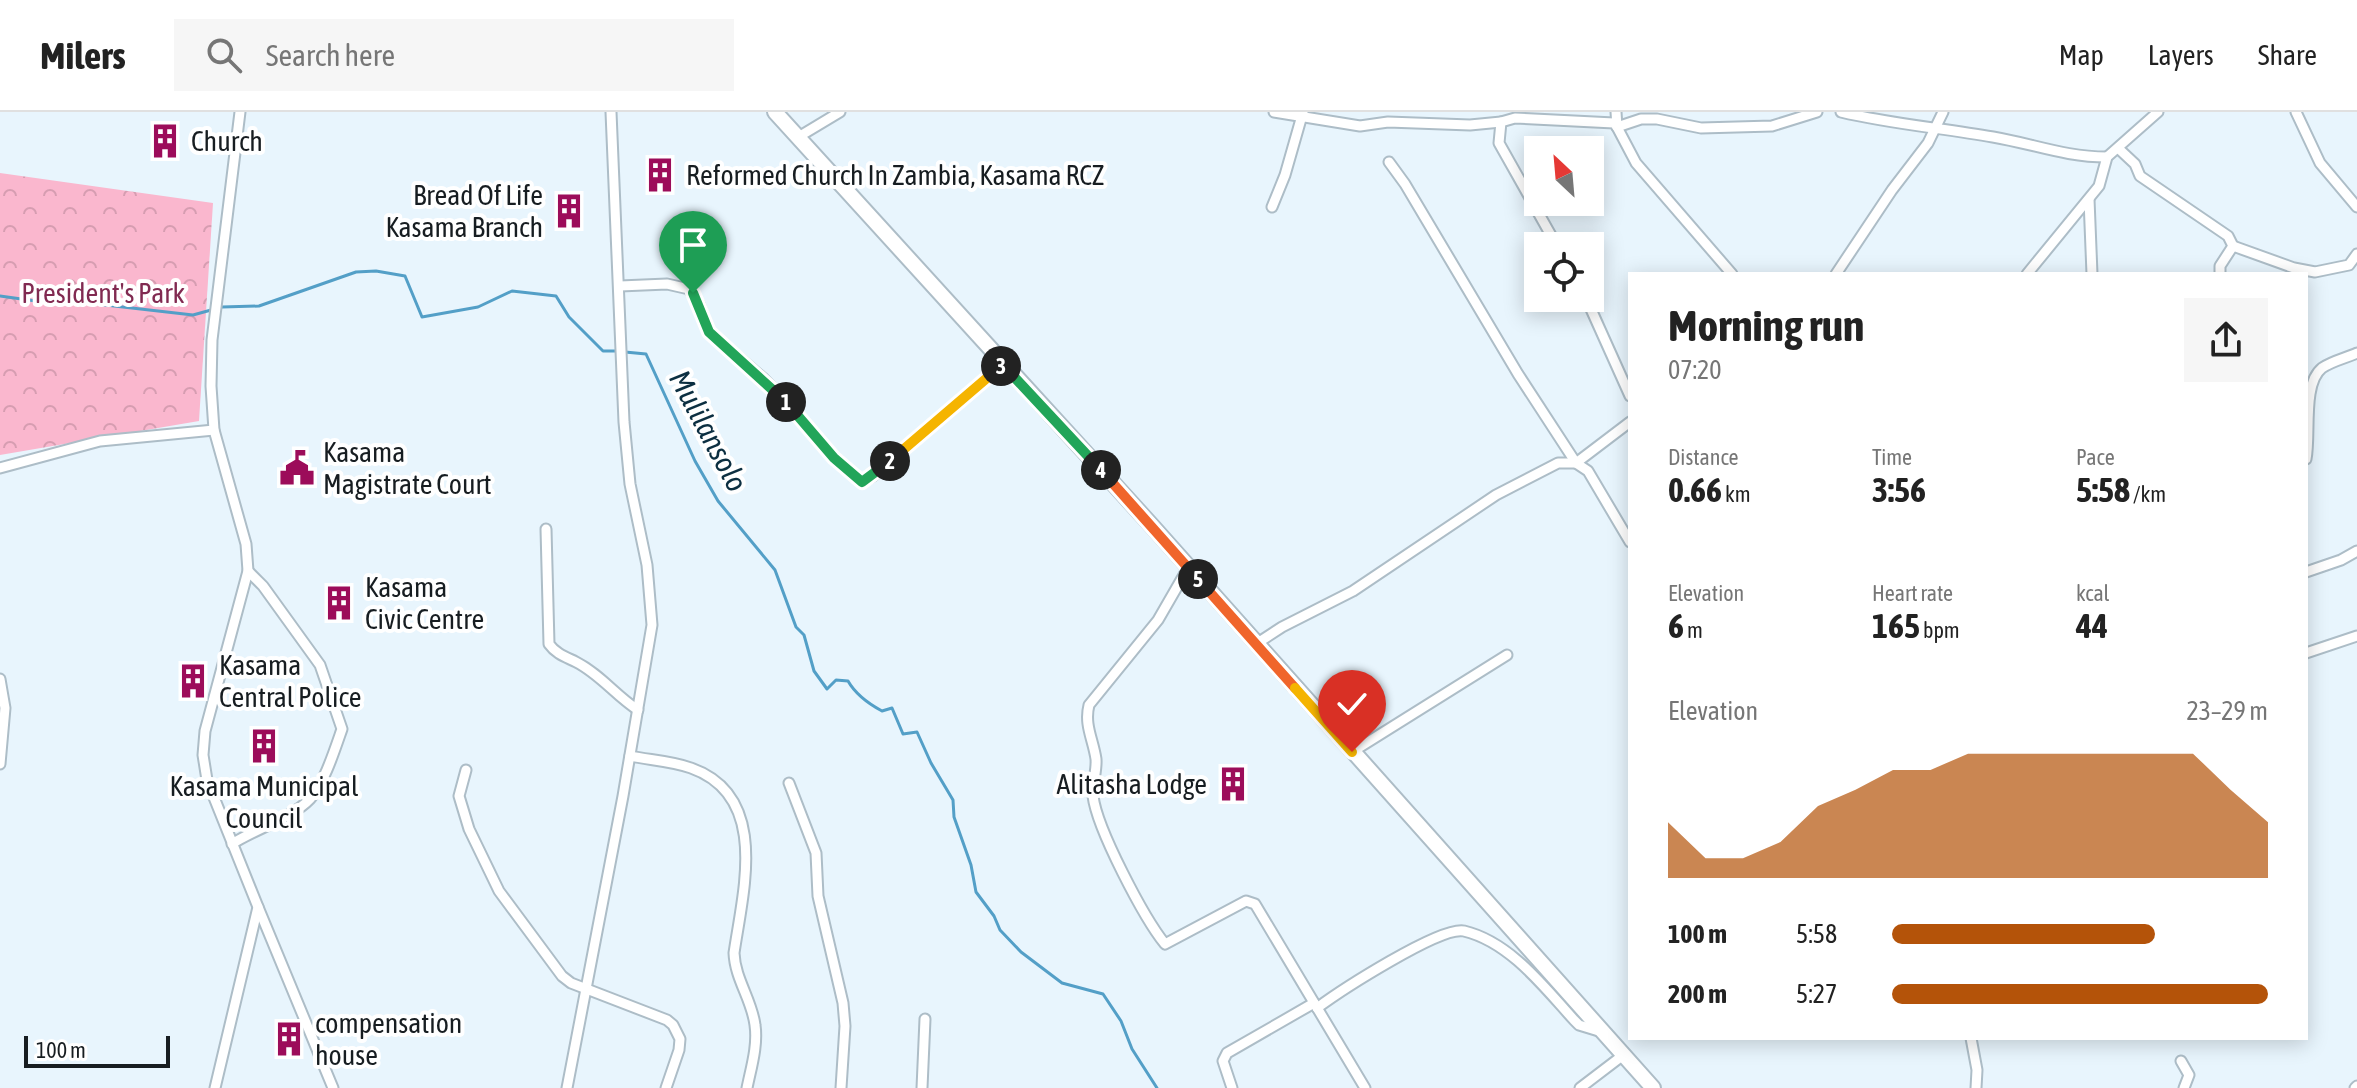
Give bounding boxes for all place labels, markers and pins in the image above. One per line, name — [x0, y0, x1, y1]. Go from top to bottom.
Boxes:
building icon: Church — [146, 122, 184, 160]
place label: Church — [191, 125, 263, 157]
building icon: Reformed Church In Zambia, Kasama RCZ — [641, 156, 679, 194]
place label: Reformed Church In Zambia, Kasama RCZ — [686, 159, 1104, 191]
place label: Bread Of Life Kasama Branch — [385, 179, 543, 243]
building icon: Bread Of Life Kasama Branch — [550, 192, 588, 230]
pin — [659, 211, 727, 293]
pin: 3 — [981, 346, 1021, 386]
pin: 1 — [766, 382, 806, 422]
place label: Kasama Magistrate Court — [323, 436, 492, 500]
pin: 2 — [870, 441, 910, 481]
public building icon: Kasama Magistrate Court — [278, 449, 316, 487]
pin: 4 — [1081, 450, 1121, 490]
pin: 5 — [1178, 559, 1218, 599]
place label: Kasama Civic Centre — [365, 571, 484, 635]
building icon: Kasama Civic Centre — [320, 584, 358, 622]
place label: Kasama Central Police — [219, 649, 361, 713]
building icon: Kasama Central Police — [174, 662, 212, 700]
pin — [1318, 670, 1386, 752]
building icon: Kasama Municipal Council — [245, 727, 283, 765]
building icon: Alitasha Lodge — [1214, 765, 1252, 803]
place label: Alitasha Lodge — [1057, 768, 1207, 800]
place label: Kasama Municipal Council — [170, 770, 359, 834]
place label: compensation house — [315, 1007, 462, 1071]
building icon: compensation house — [270, 1020, 308, 1058]

